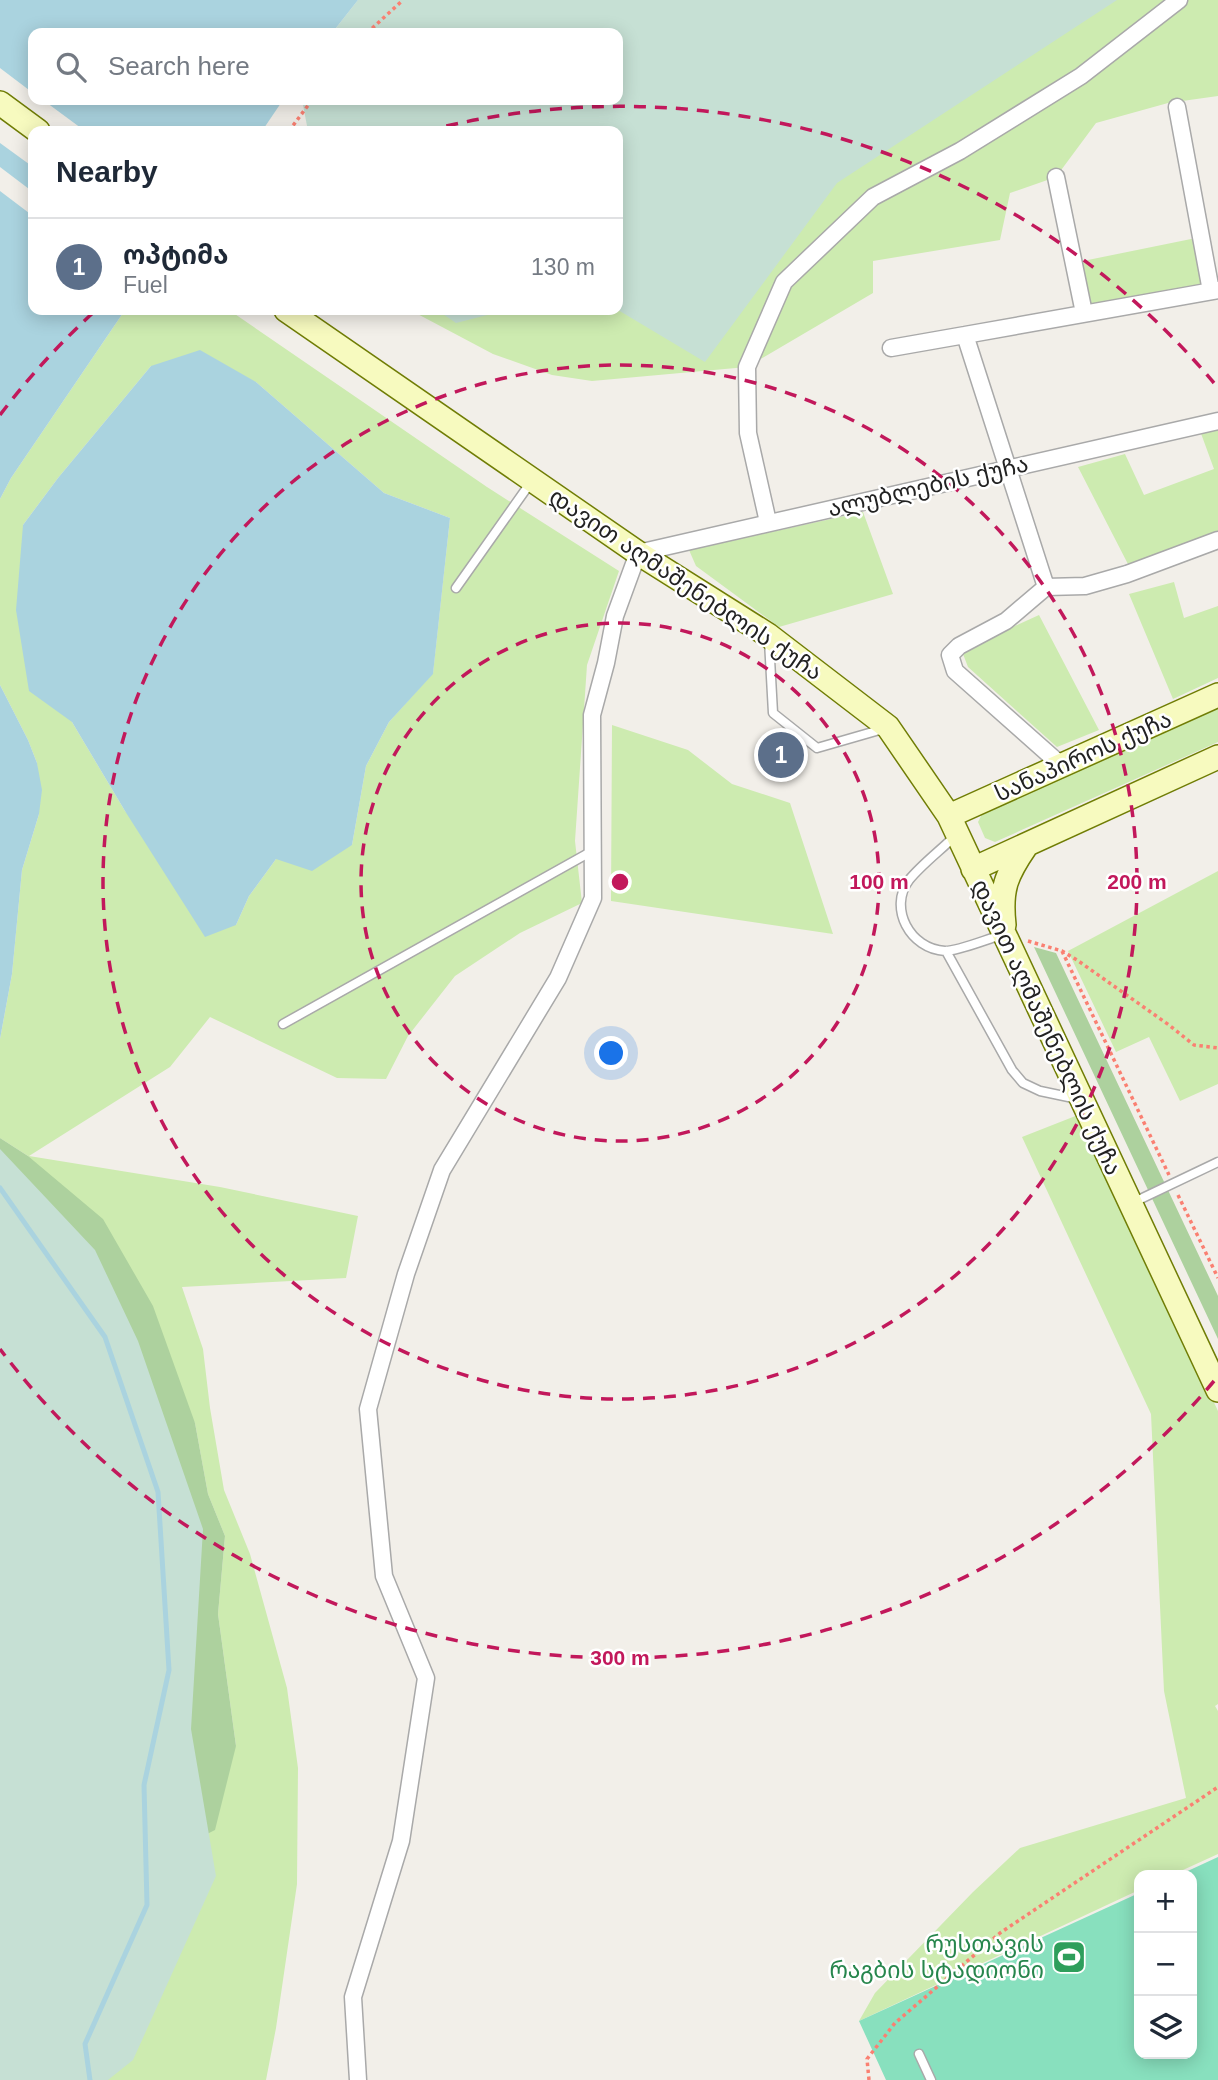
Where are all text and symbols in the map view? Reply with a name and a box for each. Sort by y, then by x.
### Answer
search box [28,28,623,105]
icon: search [52,48,90,86]
text: Search here [108,51,250,81]
text: Nearby [56,155,158,188]
text: ოპტიმა [123,240,228,270]
text: 1 [73,254,85,280]
text: 130 m [531,254,595,280]
text: Fuel [123,272,168,298]
street label: ალუბლების ქუჩა [825,450,1031,523]
street label: დავით აღმაშენებლის ქუჩა [544,483,827,686]
street label: სანაპიროს ქუჩა [991,705,1176,808]
pin: 1 [758,729,804,781]
centre of rings [608,870,632,894]
text: 100 m [849,870,909,893]
text: 200 m [1107,870,1167,893]
street label: დავით აღმაშენებლის ქუჩა [966,875,1127,1179]
your location [594,1036,628,1070]
text: 300 m [590,1646,650,1669]
map controls [1134,1870,1197,2059]
button: + [1134,1870,1197,1933]
place label: რუსთავის რაგბის სტადიონი [829,1931,1044,1984]
button: − [1134,1933,1197,1996]
sports icon: რუსთავის რაგბის სტადიონი [1050,1938,1088,1976]
button: layers [1134,1996,1197,2059]

